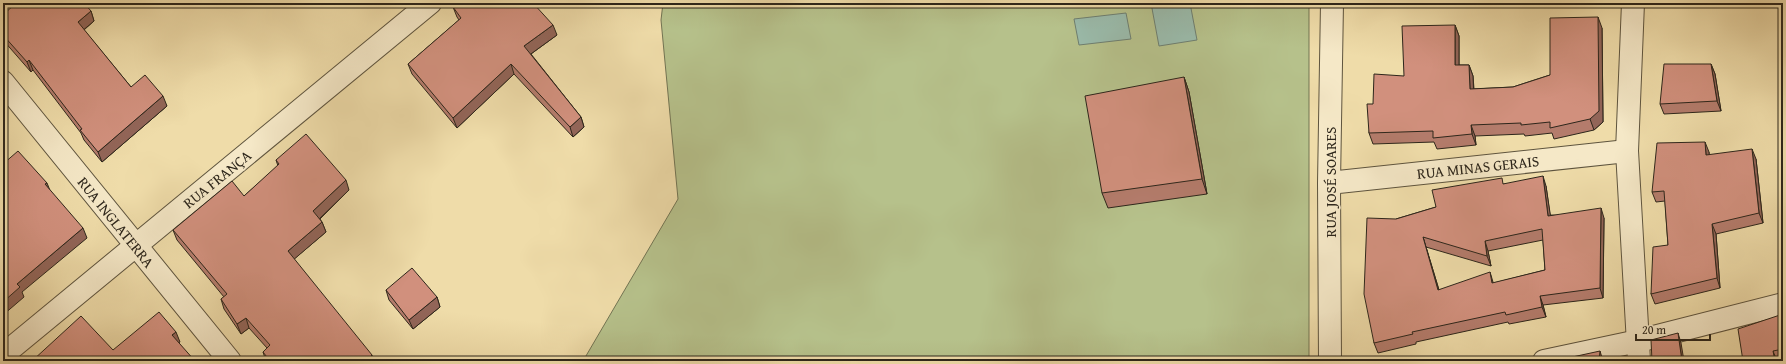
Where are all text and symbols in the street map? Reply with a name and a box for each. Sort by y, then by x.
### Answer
street label: RUA JOSÉ SOARES [1320,127,1341,237]
street label: RUA FRANÇA [178,145,256,213]
street label: RUA MINAS GERAIS [1416,150,1540,184]
street label: RUA INGLATERRA [73,172,159,272]
scale bar [1636,316,1710,342]
text: 20 m [1642,321,1666,338]

